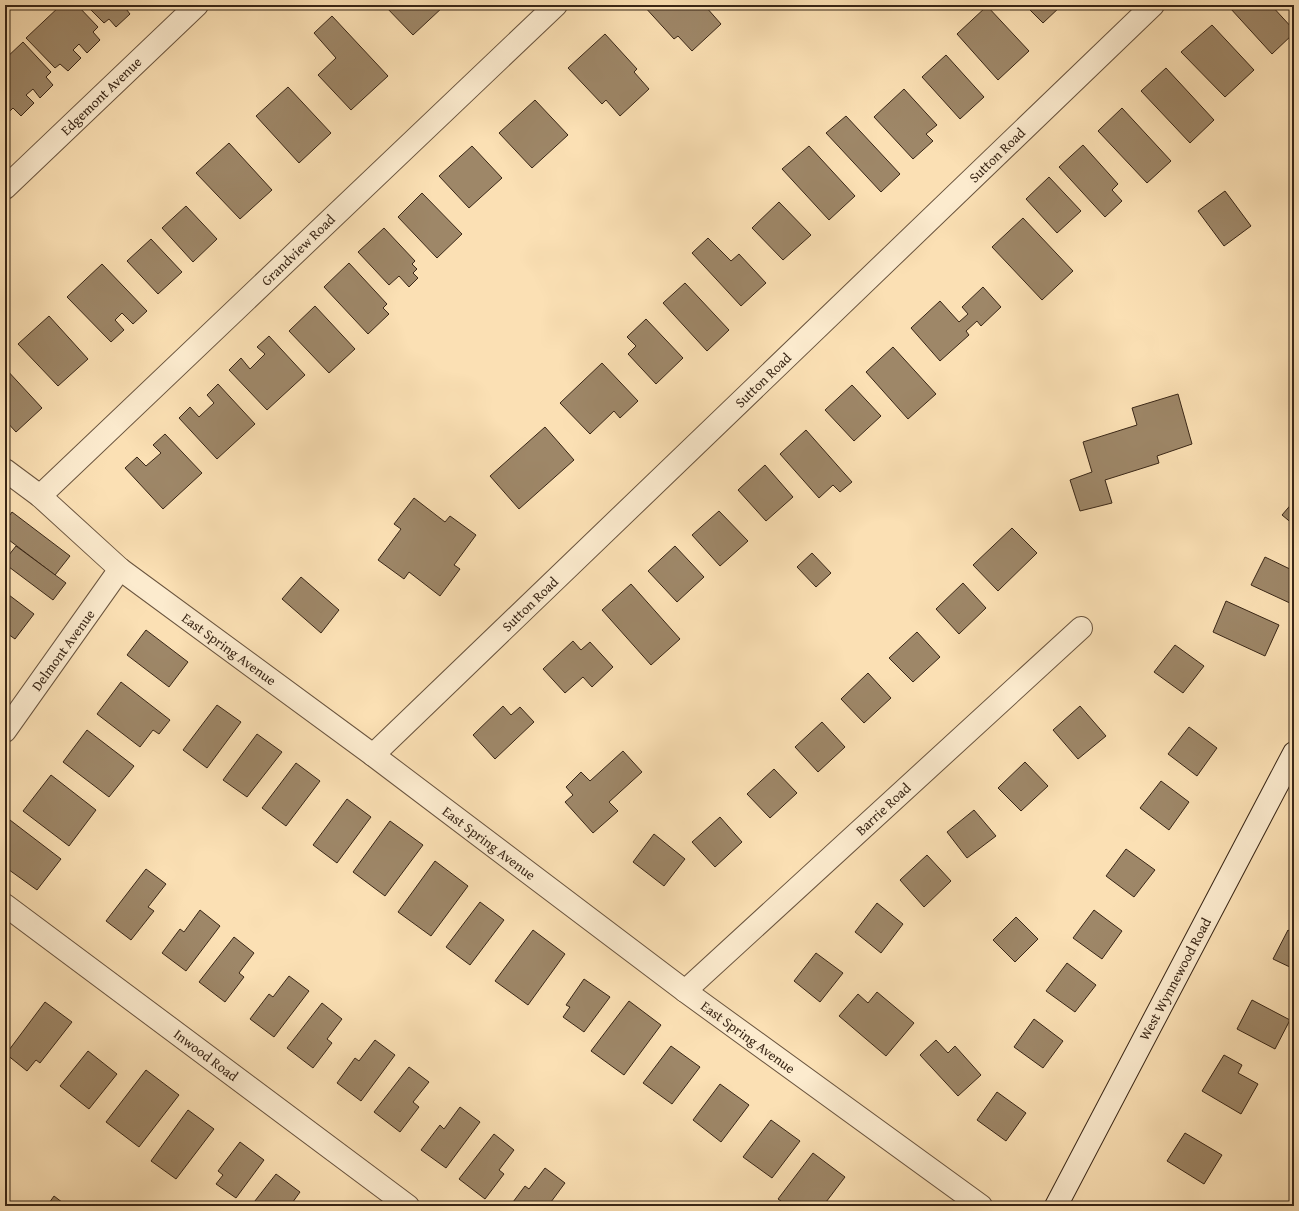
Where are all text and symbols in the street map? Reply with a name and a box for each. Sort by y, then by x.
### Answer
street label: Edgemont Avenue [56,52,146,140]
street label: Sutton Road [964,123,1030,187]
street label: Grandview Road [257,209,340,290]
street label: Sutton Road [730,348,796,412]
street label: Sutton Road [497,572,563,636]
street label: Delmont Avenue [27,605,100,695]
street label: East Spring Avenue [178,608,281,690]
street label: Barrie Road [851,778,915,840]
street label: East Spring Avenue [438,801,540,885]
street label: West Wynnewood Road [1134,914,1216,1044]
street label: East Spring Avenue [697,996,800,1078]
street label: Inwood Road [170,1024,243,1086]

